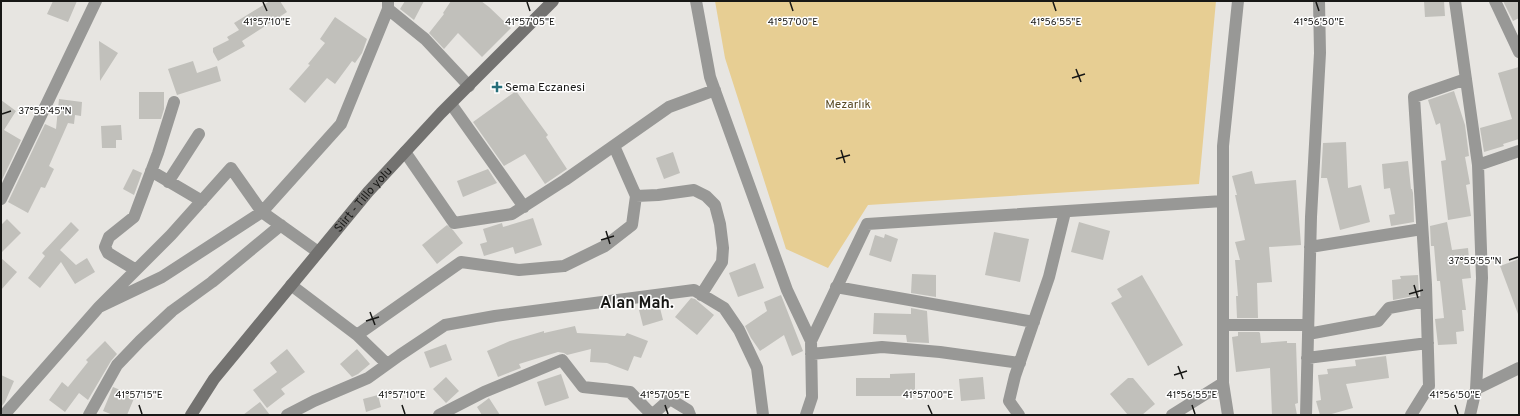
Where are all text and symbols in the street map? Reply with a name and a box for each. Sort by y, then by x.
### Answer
text: 41°57'10"E [243,16,291,29]
text: 41°57'05"E [505,16,555,29]
text: 41°57'00"E [768,16,818,29]
text: 41°56'55"E [1031,16,1081,29]
text: 41°56'50"E [1294,16,1344,29]
place label: Sema Eczanesi [505,80,585,96]
marker: Sema Eczanesi [492,82,502,92]
park label: Mezarlık [825,97,871,113]
text: 37°55'45"N [18,105,72,118]
street label: Siirt - Tillo yolu [331,164,396,236]
text: 37°55'55"N [1448,255,1502,268]
district label: Alan Mah. [600,294,674,314]
text: 41°57'15"E [115,389,163,402]
text: 41°57'10"E [378,389,426,402]
text: 41°57'05"E [640,389,690,402]
text: 41°57'00"E [903,389,953,402]
text: 41°56'55"E [1167,389,1217,402]
text: 41°56'50"E [1430,389,1480,402]

